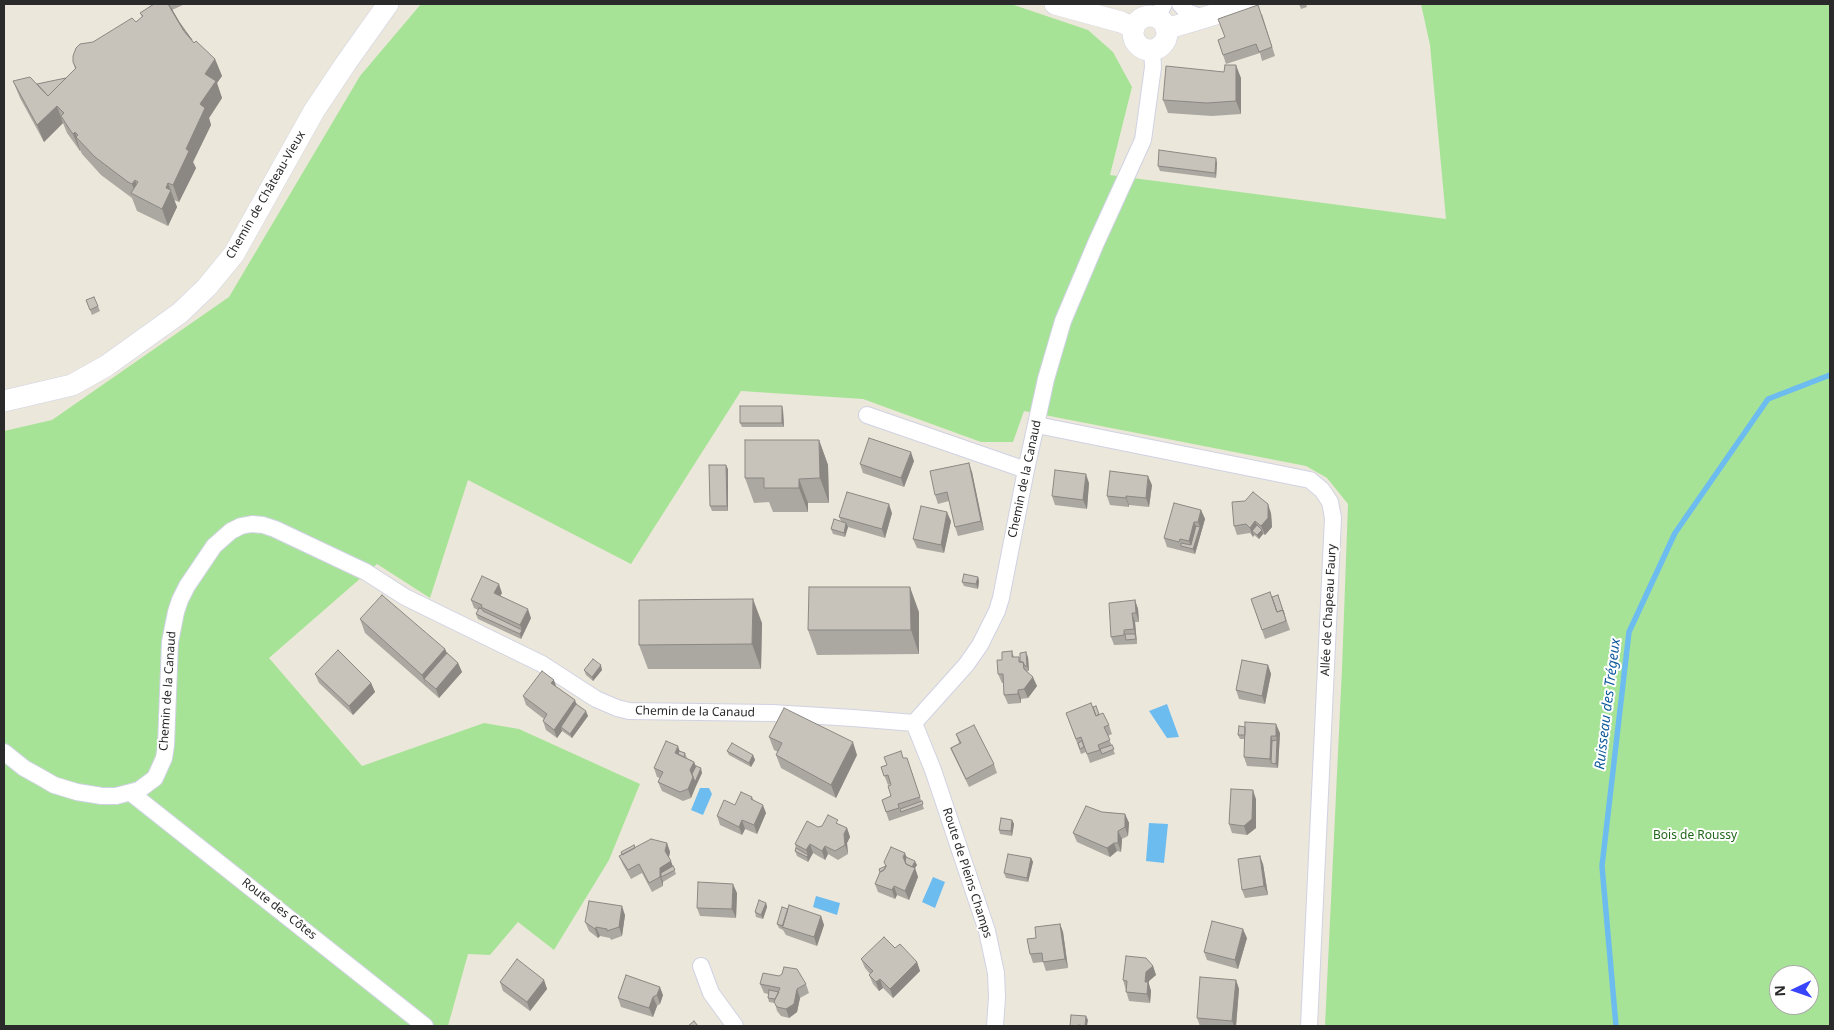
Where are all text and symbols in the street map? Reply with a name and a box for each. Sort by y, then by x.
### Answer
street label: Chemin de Château-Vieux [223,128,309,262]
street label: Chemin de la Canaud [1005,419,1045,539]
street label: Allée de Chapeau Faury [1318,544,1340,676]
street label: Chemin de la Canaud [157,631,179,751]
water label: Ruisseau des Trégeux [1592,638,1624,770]
street label: Chemin de la Canaud [635,704,755,720]
street label: Route de Pleins Champs [939,806,995,940]
park label: Bois de Roussy [1653,829,1737,843]
street label: Route des Côtes [239,875,319,943]
north arrow [1769,965,1819,1015]
text: N [1770,985,1789,997]

